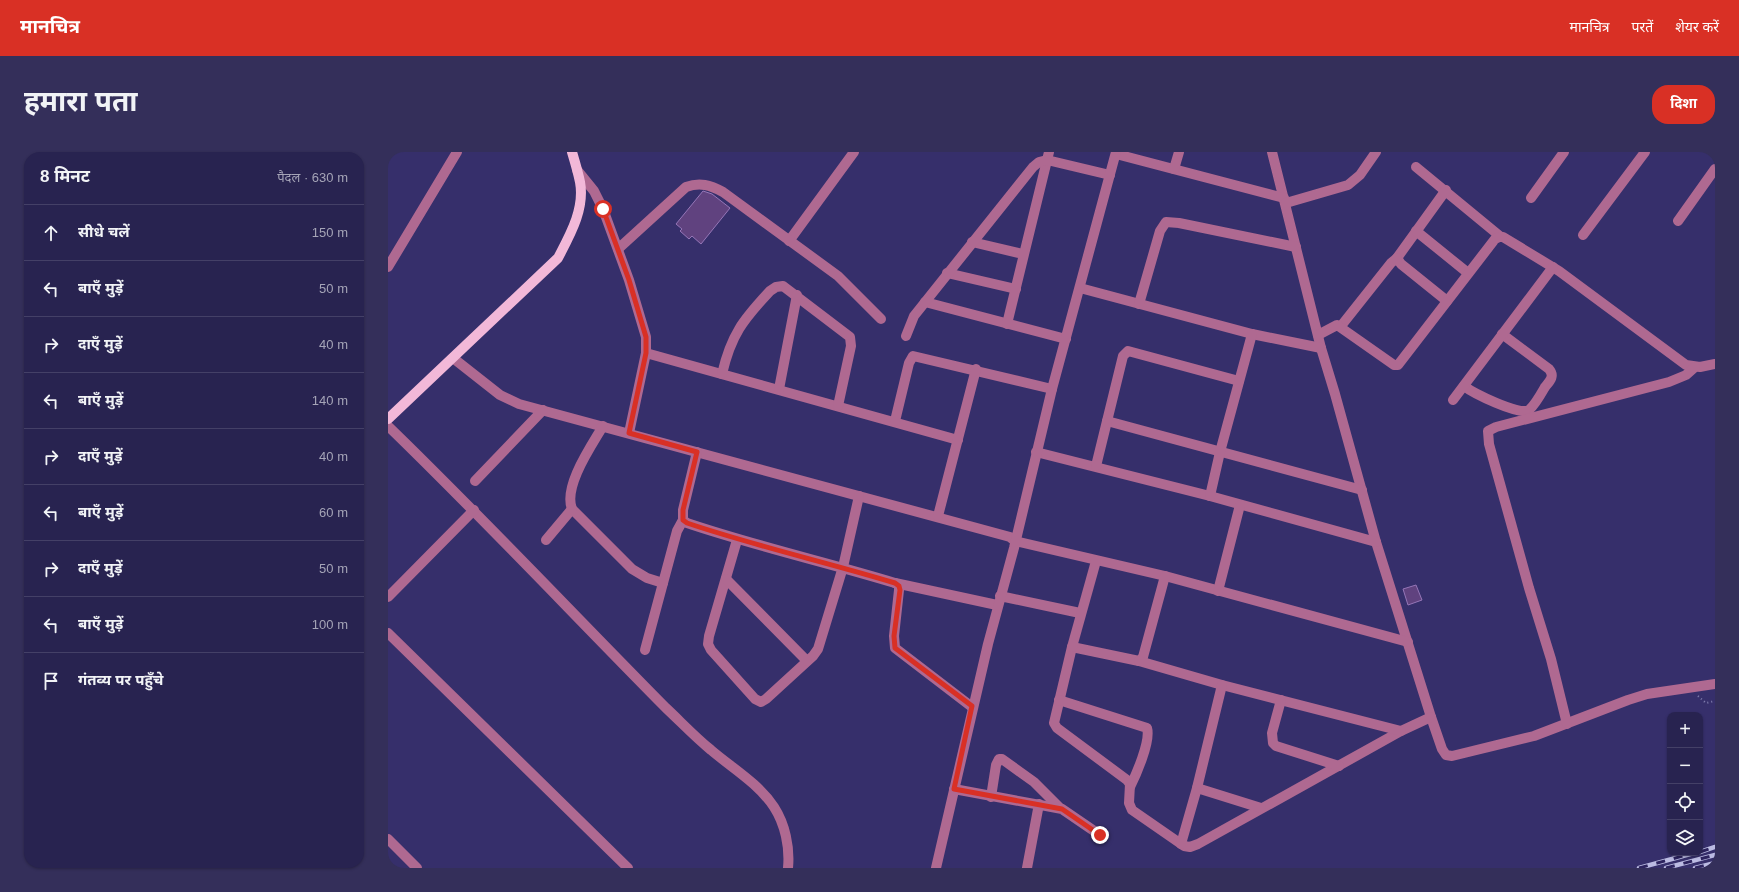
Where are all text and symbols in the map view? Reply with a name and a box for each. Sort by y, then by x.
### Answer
text: मानचित्र [20,16,80,37]
text: मानचित्र [1570,19,1610,35]
text: परतें [1632,19,1653,35]
text: शेयर करें [1675,19,1719,35]
button: दिशा [1652,85,1715,124]
text: हमारा पता [24,86,138,117]
text: 8 मिनट [40,167,90,186]
text: पैदल · 630 m [277,170,348,185]
route start [594,200,612,218]
icon: ahead [40,222,62,244]
text: सीधे चलें [78,223,129,240]
text: 150 m [312,225,348,240]
icon: left [40,278,62,300]
text: बाएँ मुड़ें [78,279,123,296]
text: 50 m [319,281,348,296]
icon: right [40,334,62,356]
text: दाएँ मुड़ें [78,335,122,352]
text: 40 m [319,337,348,352]
icon: left [40,390,62,412]
text: बाएँ मुड़ें [78,391,123,408]
text: 140 m [312,393,348,408]
icon: right [40,446,62,468]
text: दाएँ मुड़ें [78,447,122,464]
text: 40 m [319,449,348,464]
icon: left [40,502,62,524]
text: बाएँ मुड़ें [78,503,123,520]
text: 60 m [319,505,348,520]
icon: right [40,558,62,580]
text: दाएँ मुड़ें [78,559,122,576]
text: 50 m [319,561,348,576]
icon: left [40,614,62,636]
text: बाएँ मुड़ें [78,615,123,632]
text: 100 m [312,617,348,632]
icon: arrive [40,670,62,692]
text: गंतव्य पर पहुँचे [78,671,163,688]
map controls [1667,712,1703,856]
button: + [1667,712,1703,748]
button: − [1667,748,1703,784]
button: locate [1667,784,1703,820]
button: layers [1667,820,1703,856]
route end [1091,826,1109,844]

